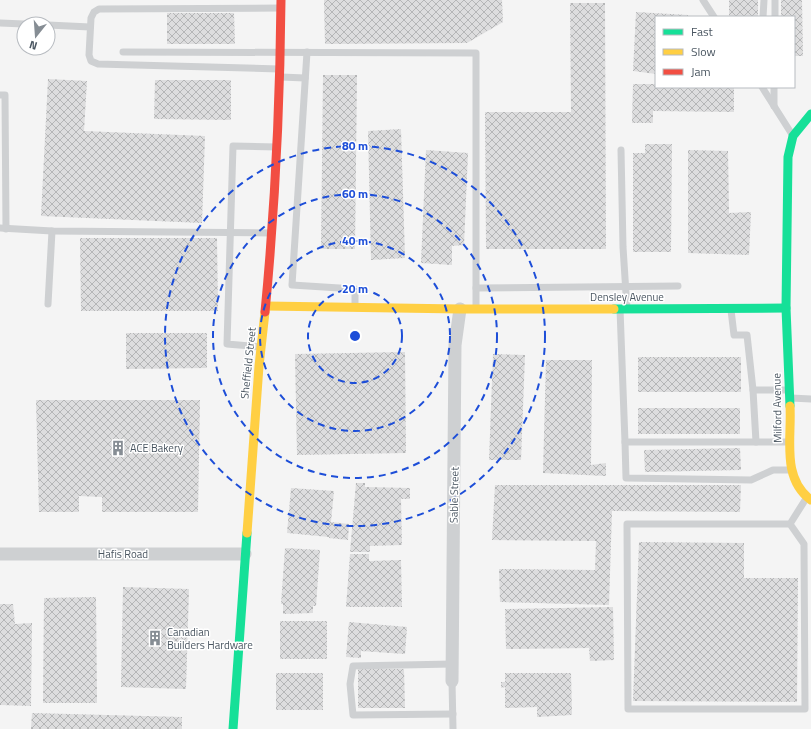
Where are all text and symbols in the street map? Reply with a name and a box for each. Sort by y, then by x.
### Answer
north arrow [16,16,56,56]
legend [655,16,795,88]
text: Fast [691,22,714,41]
text: N [27,37,39,54]
text: Slow [691,42,716,61]
text: Jam [691,62,711,81]
text: 80 m [342,136,368,155]
text: 60 m [342,184,368,203]
text: 40 m [342,231,368,250]
text: 20 m [342,279,368,298]
street label: Densley Avenue [590,289,664,305]
street label: Sheffield Street [236,326,260,400]
centre of rings [348,329,362,343]
street label: Milford Avenue [768,373,786,443]
building icon: ACE Bakery [109,439,127,457]
place label: ACE Bakery [130,440,184,456]
street label: Sable Street [446,467,462,523]
street label: Hafis Road [98,546,148,562]
place label: Canadian Builders Hardware [167,624,253,653]
building icon: Canadian Builders Hardware [146,629,164,647]

